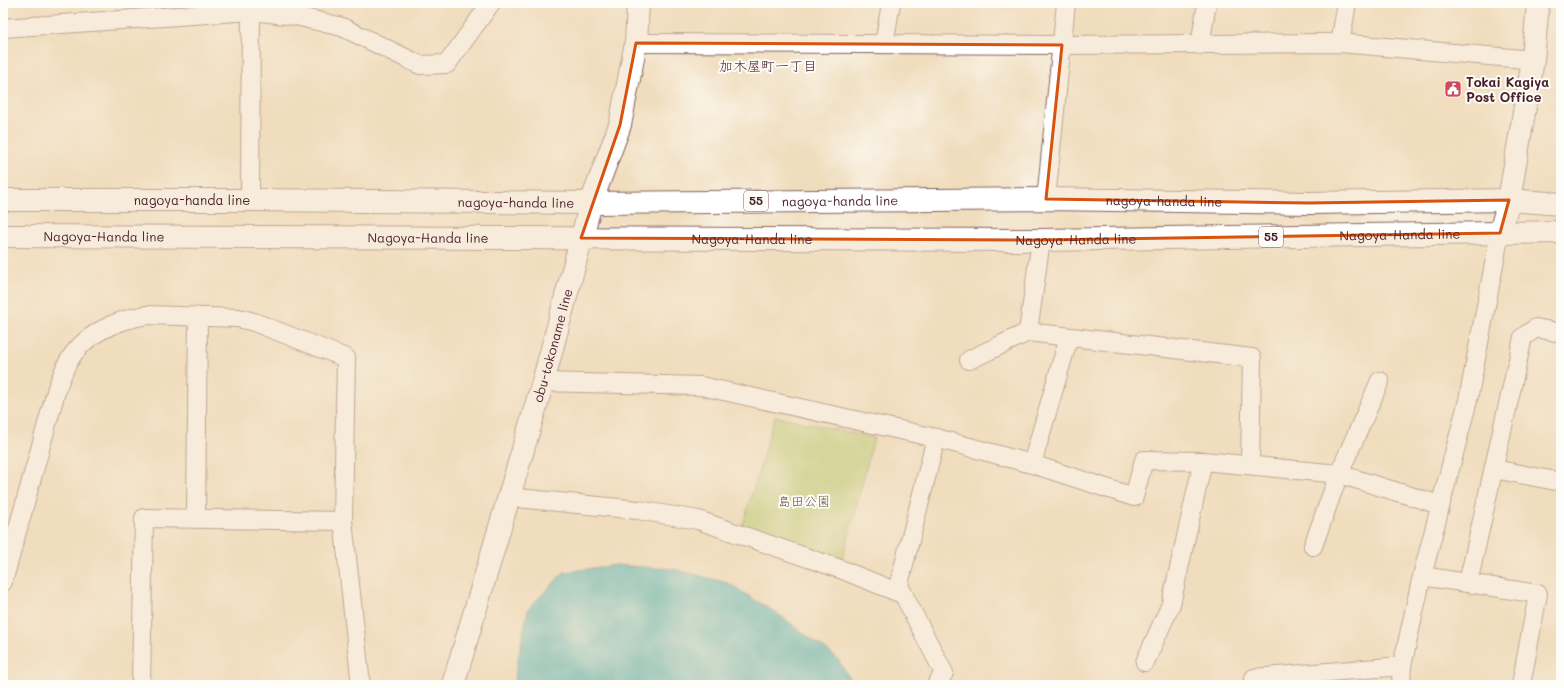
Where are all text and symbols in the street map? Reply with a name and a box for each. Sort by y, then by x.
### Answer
district label: 加木屋町一丁目 [719,56,817,75]
place label: Tokai Kagiya Post Office [1466,73,1549,105]
public building icon: Tokai Kagiya Post Office [1443,79,1463,99]
street label: nagoya-handa line [134,191,250,208]
road number: 55 [744,191,768,211]
street label: nagoya-handa line [782,191,898,209]
street label: nagoya-handa line [1105,191,1222,210]
street label: nagoya-handa line [458,193,574,211]
street label: Nagoya-Handa line [1339,225,1461,243]
street label: Nagoya-Handa line [43,227,165,245]
road number: 55 [1259,227,1283,247]
street label: Nagoya-Handa line [367,228,489,246]
street label: Nagoya-Handa line [691,230,813,247]
street label: Nagoya-Handa line [1015,230,1137,248]
street label: obu-tokoname line [528,286,576,404]
park label: 島田公園 [778,492,830,509]

